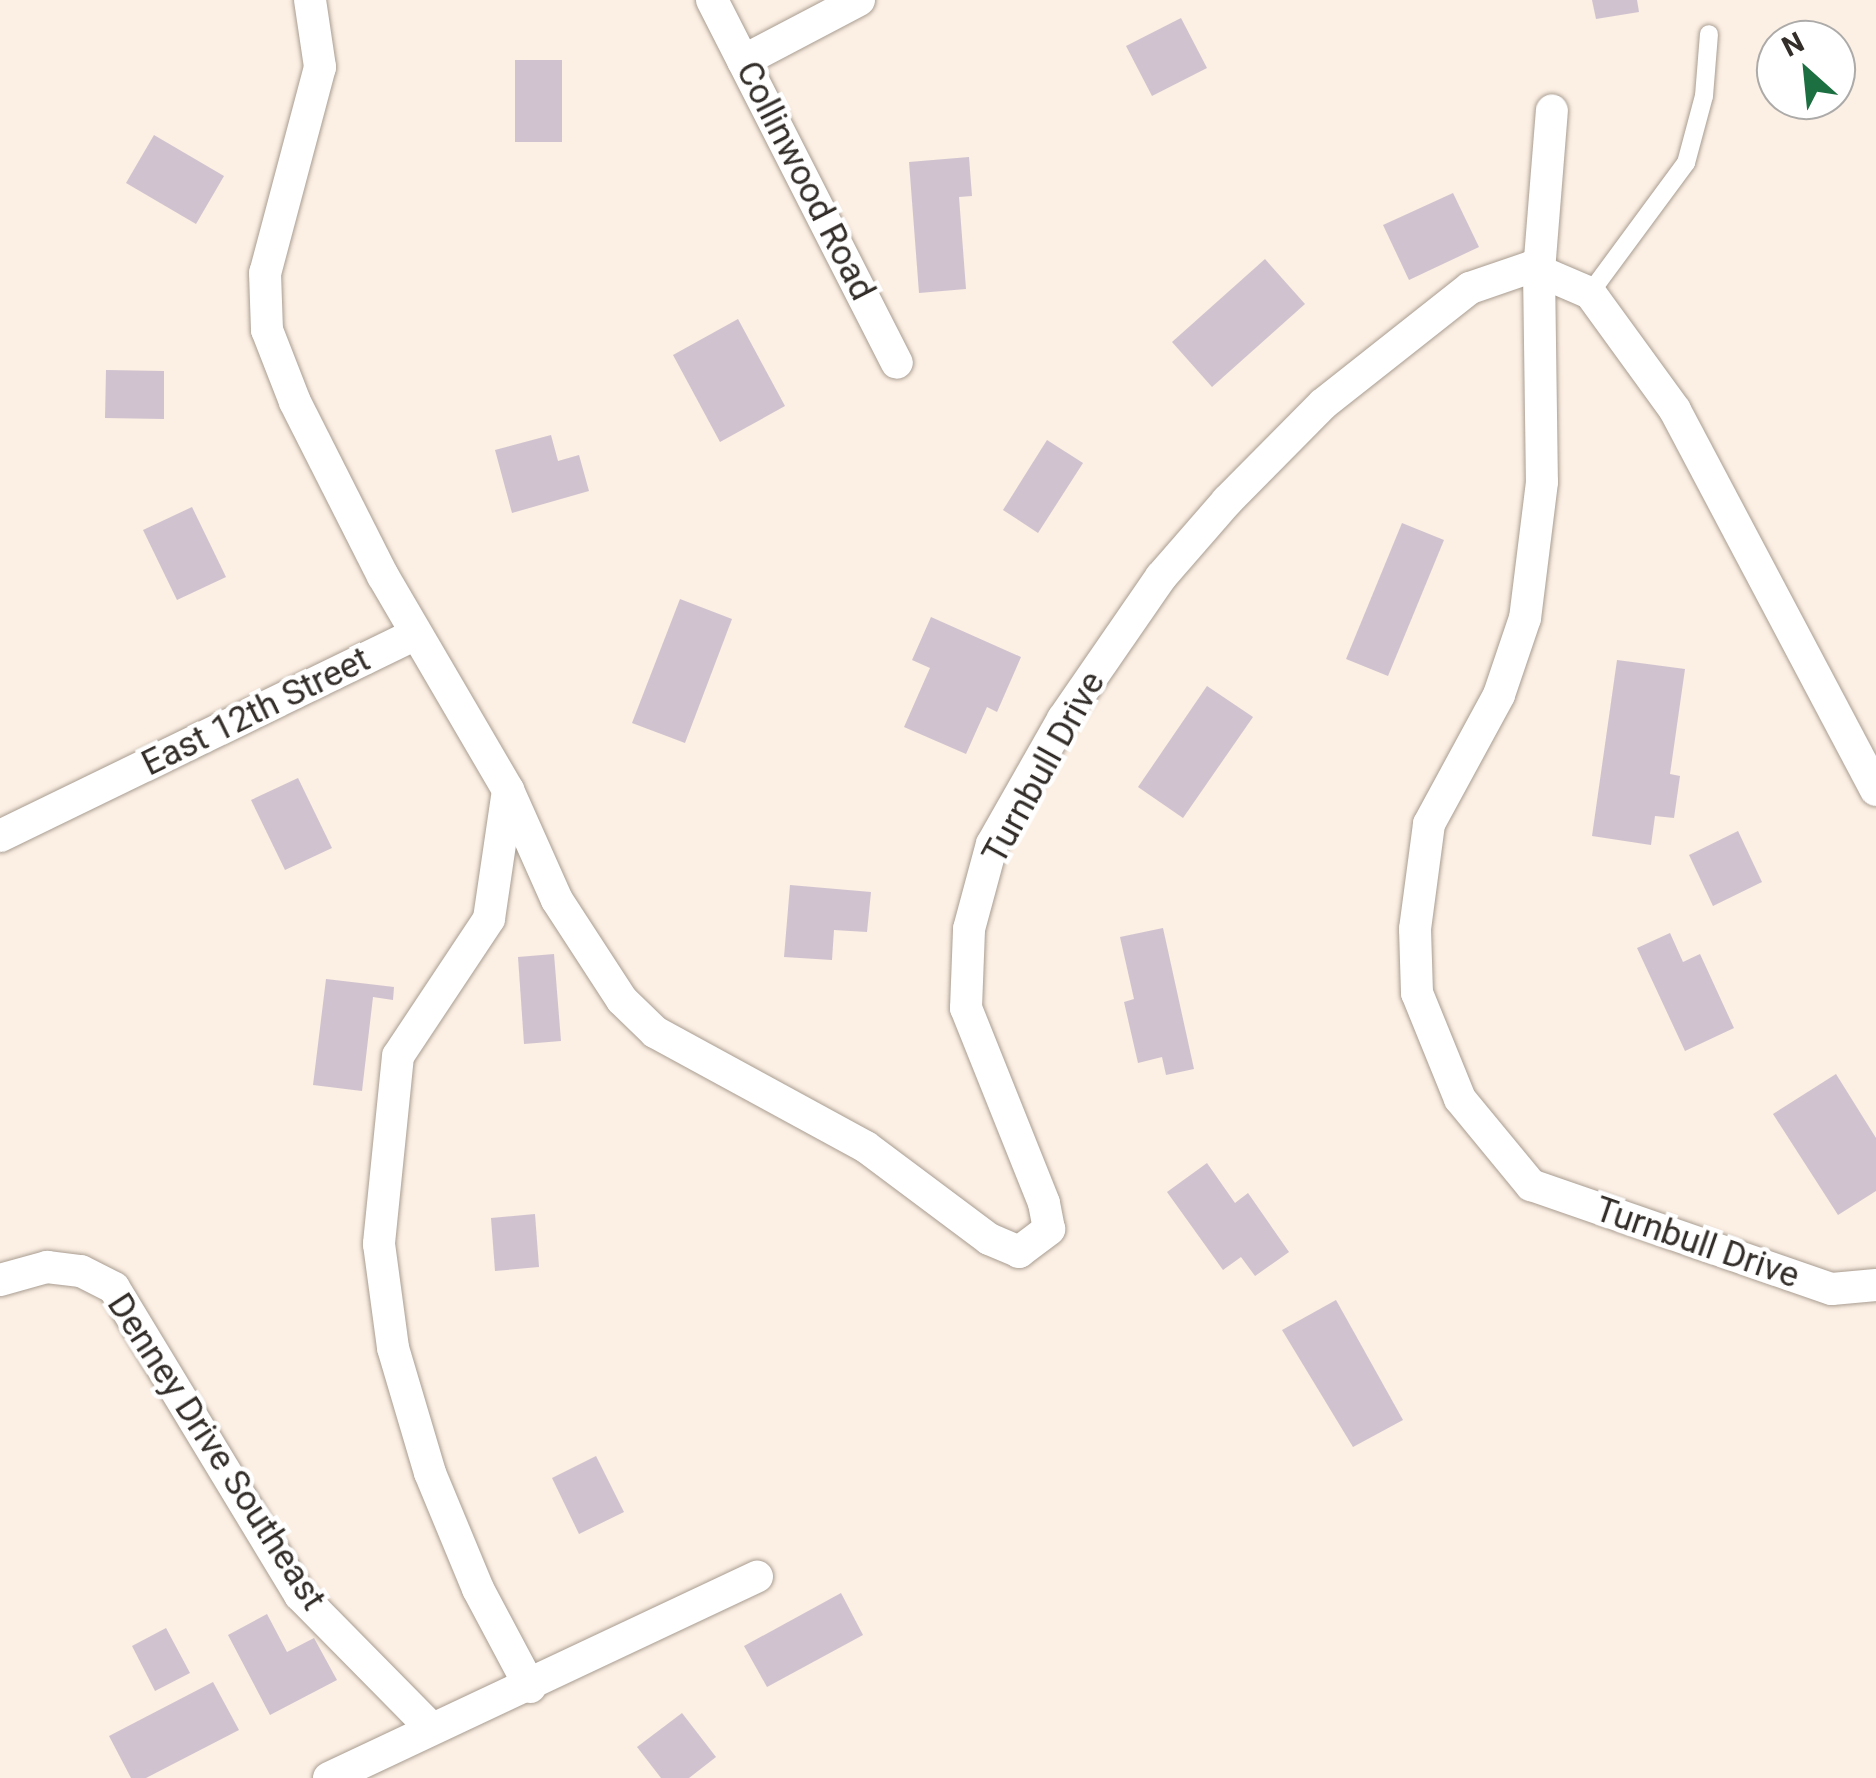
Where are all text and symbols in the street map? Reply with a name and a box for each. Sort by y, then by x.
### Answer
north arrow [1756,20,1856,120]
text: N [1777,25,1809,64]
street label: Collinwood Road [727,54,883,308]
street label: East 12th Street [135,639,377,785]
street label: Turnbull Drive [974,665,1114,871]
street label: Turnbull Drive [1589,1188,1805,1298]
street label: Denney Drive Southeast [98,1286,334,1618]

